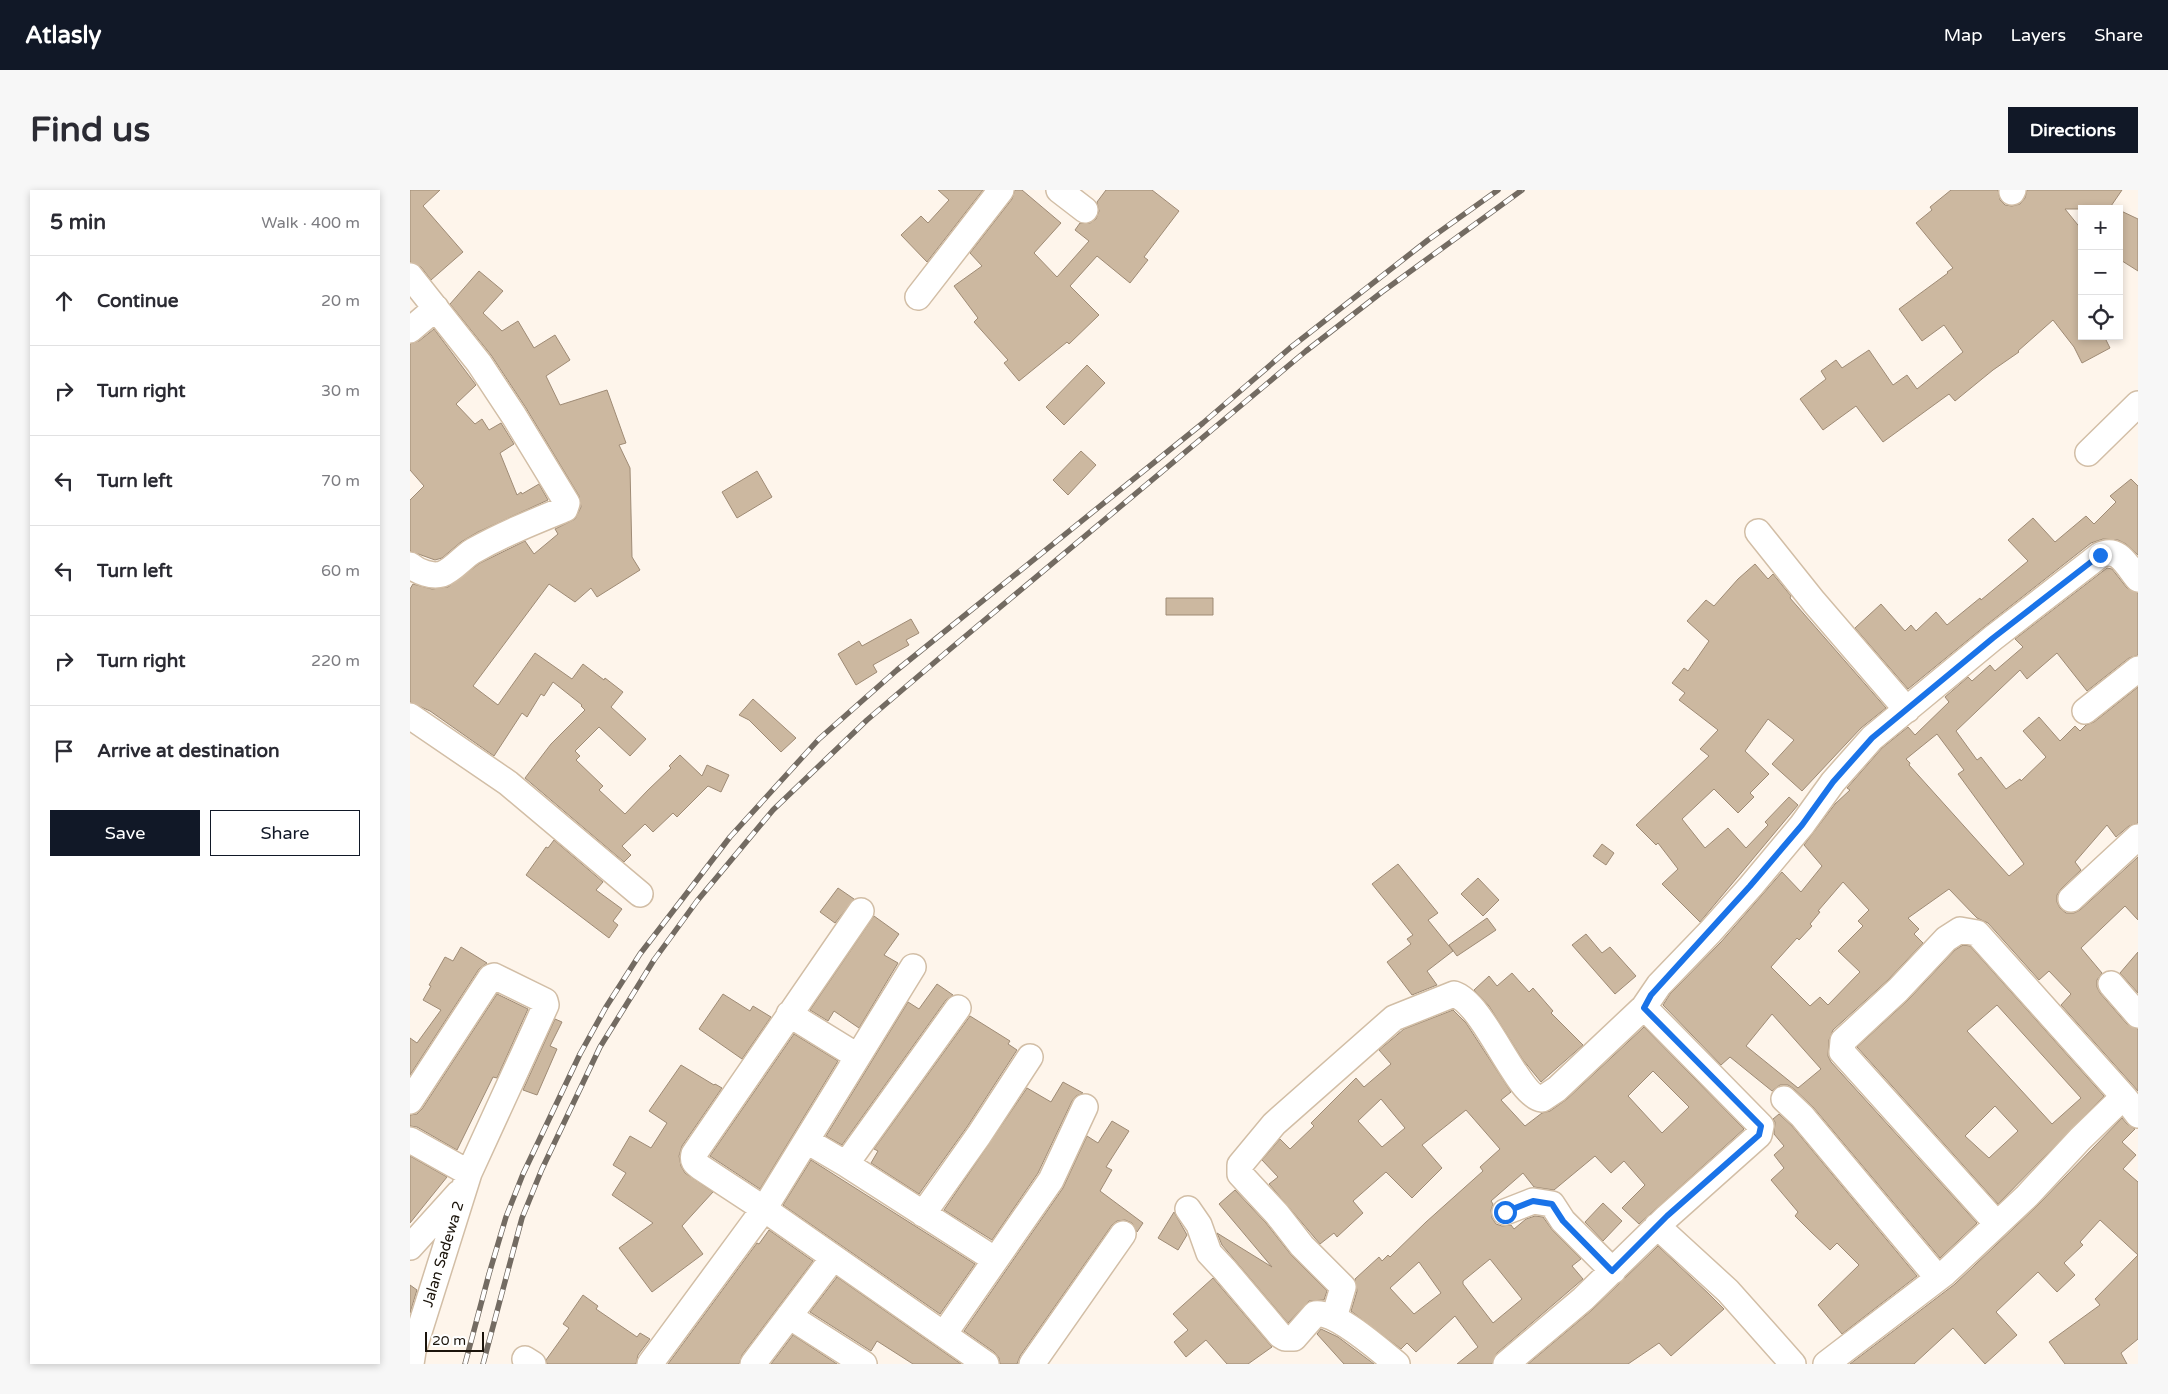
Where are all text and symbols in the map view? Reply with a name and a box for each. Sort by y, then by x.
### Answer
text: Atlasly [25,21,101,50]
text: Map [1944,24,1983,46]
text: Layers [2011,24,2066,46]
text: Share [2094,24,2143,46]
button: Directions [2008,107,2138,153]
text: Find us [30,109,150,151]
map controls [2078,205,2123,340]
button: + [2078,205,2123,250]
text: 5 min [50,210,106,235]
text: Walk · 400 m [261,213,360,233]
button: − [2078,250,2123,295]
icon: ahead [50,287,78,315]
text: Continue [97,290,179,312]
text: 20 m [321,291,360,311]
button: locate [2078,295,2123,340]
icon: right [50,377,78,405]
text: Turn right [97,380,185,402]
text: 30 m [321,381,360,401]
icon: left [50,467,78,495]
text: Turn left [97,470,173,492]
text: 70 m [321,471,360,491]
route end [2089,544,2112,567]
icon: left [50,557,78,585]
text: Turn left [97,560,173,582]
text: 60 m [321,561,360,581]
icon: right [50,647,78,675]
text: Turn right [97,650,185,672]
text: 220 m [311,651,360,671]
icon: arrive [50,737,78,765]
text: Arrive at destination [97,740,280,762]
button: Save [50,810,200,856]
button: Share [210,810,360,856]
street label: Jalan Sadewa 2 [418,1199,468,1309]
route start [1494,1201,1517,1224]
scale bar [425,1329,484,1352]
text: 20 m [432,1332,466,1349]

